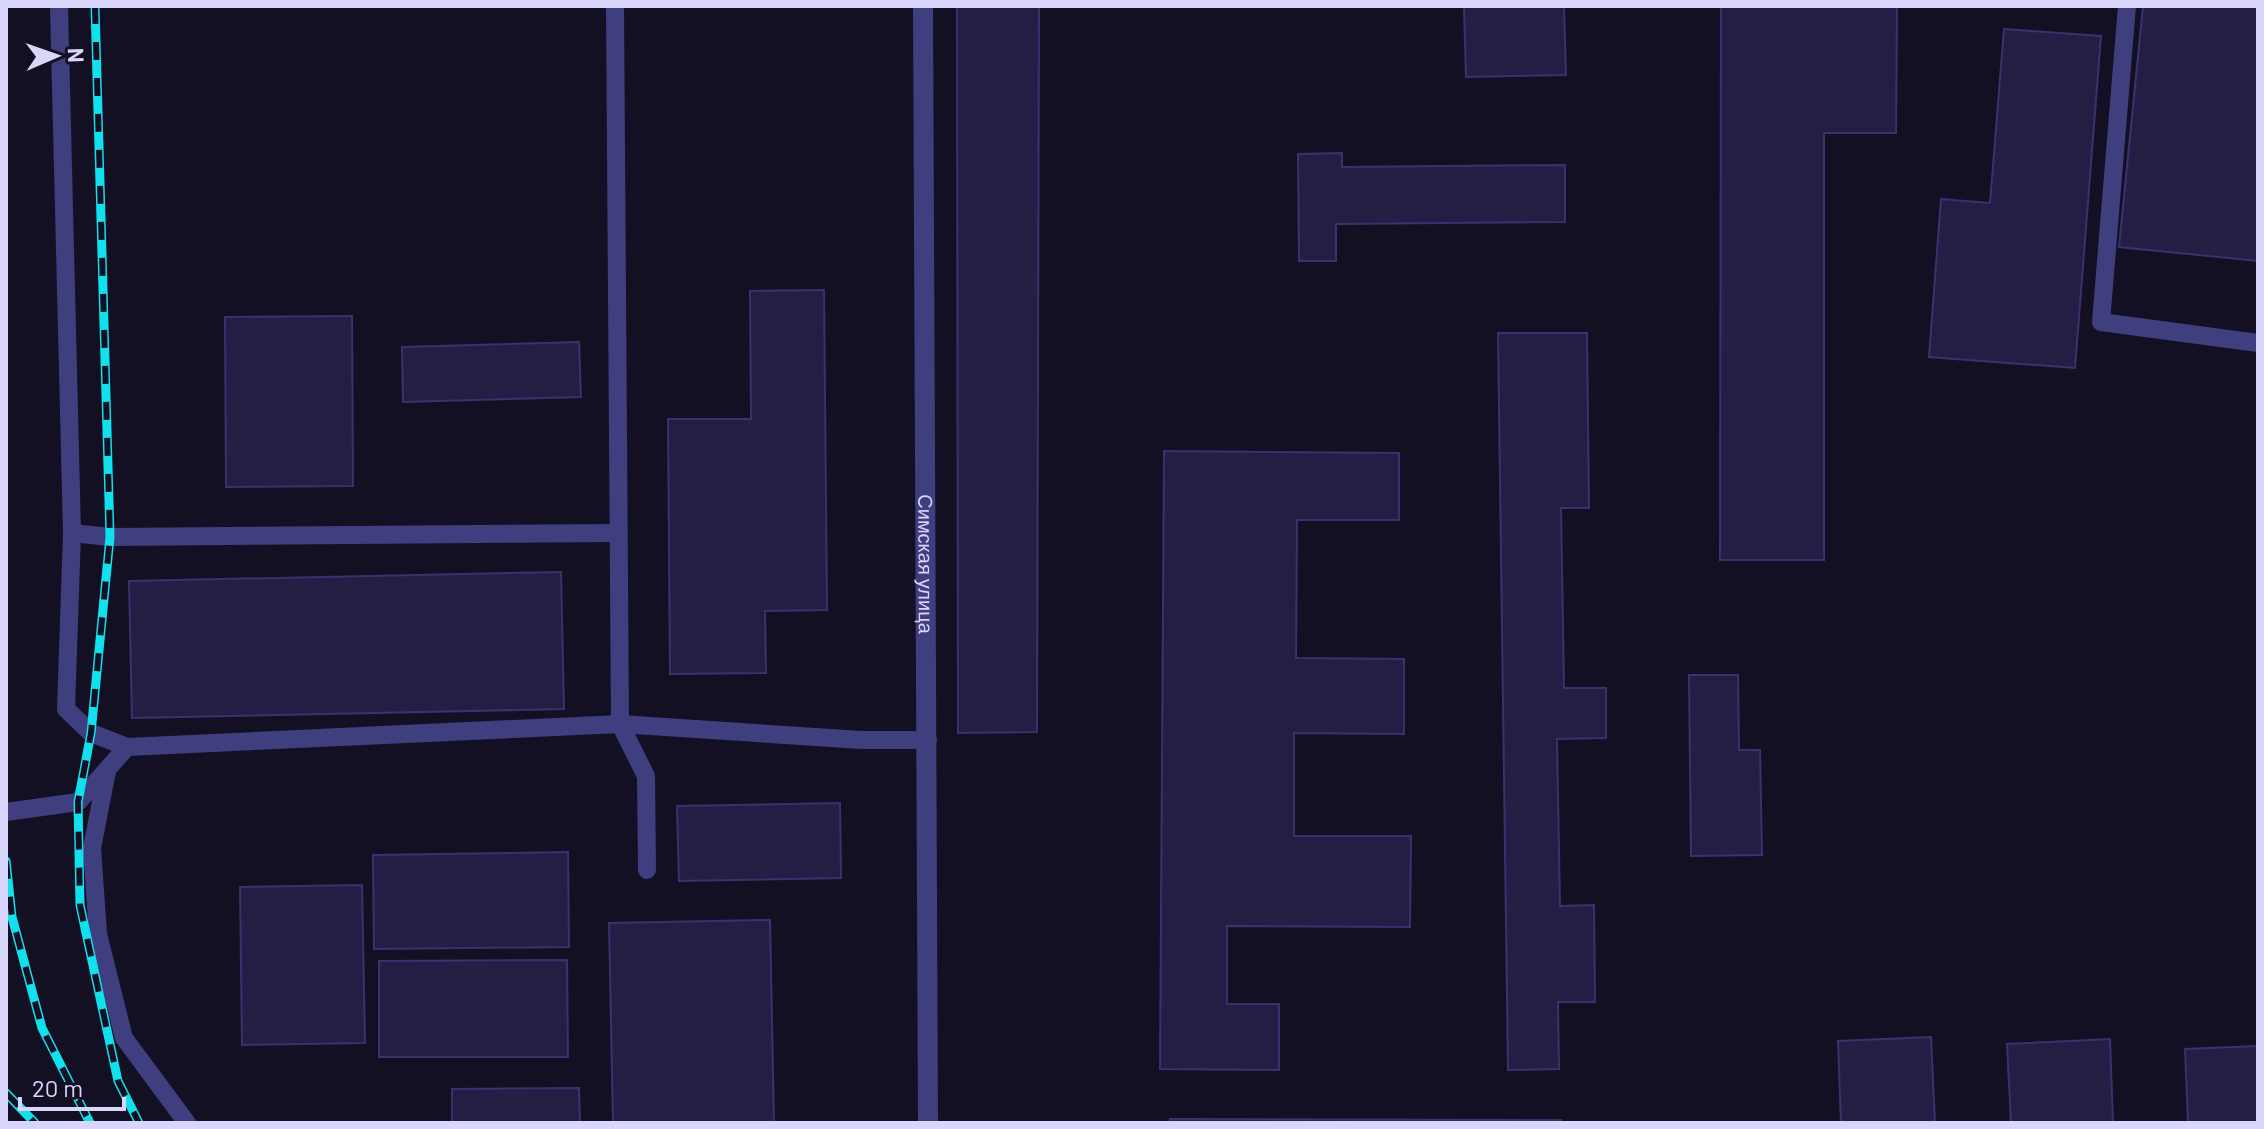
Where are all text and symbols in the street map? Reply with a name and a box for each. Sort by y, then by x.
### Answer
north arrow [16,16,96,96]
text: N [64,47,90,63]
street label: Симская улица [914,494,939,635]
scale bar [20,1061,124,1111]
text: 20 m [32,1073,83,1102]

